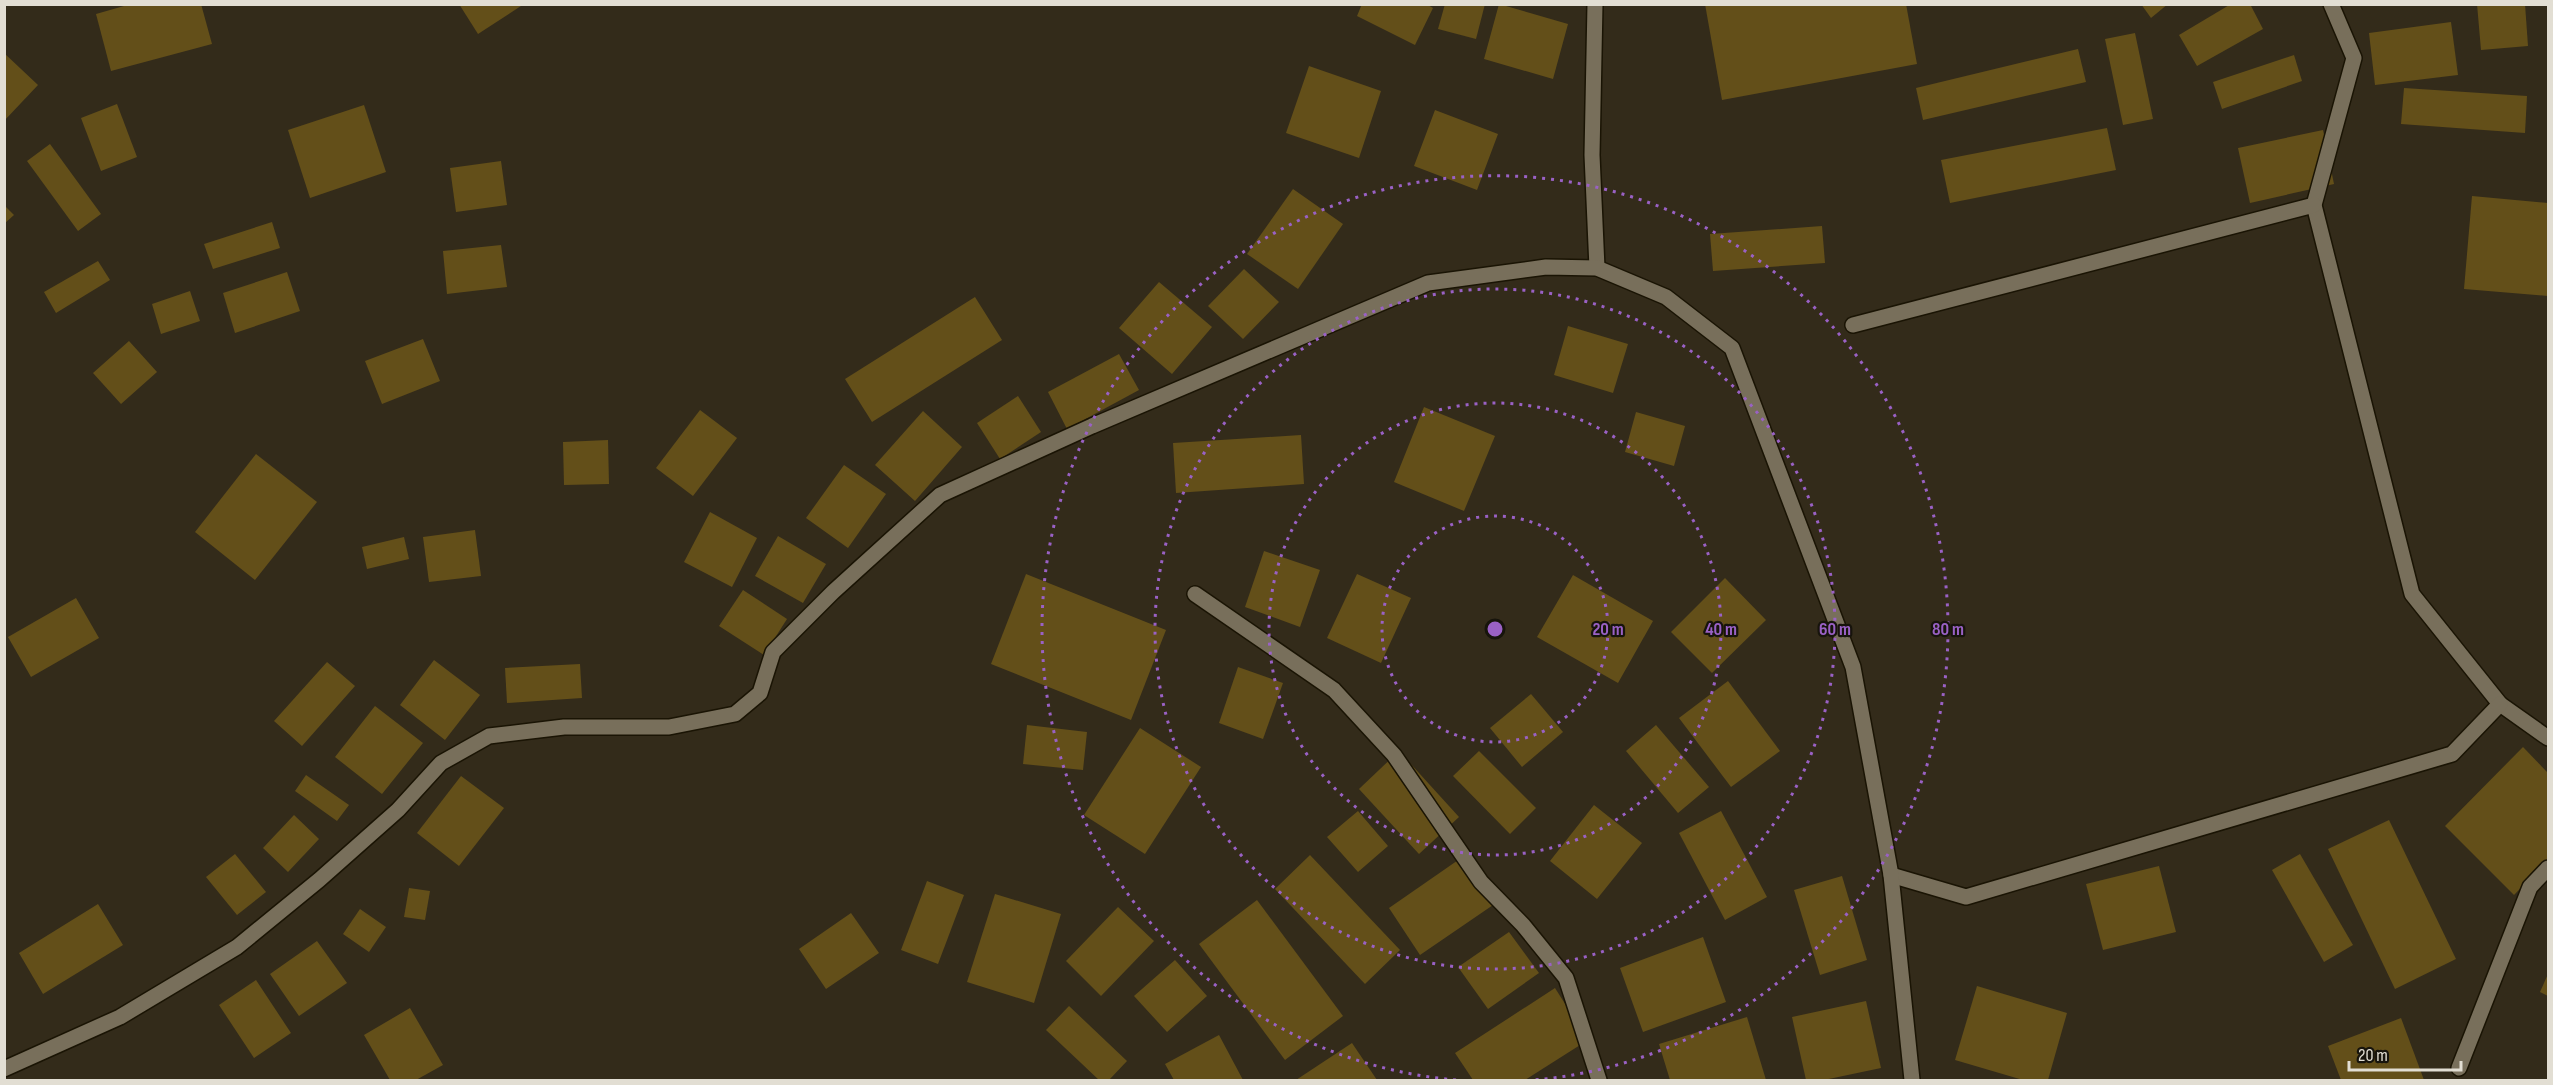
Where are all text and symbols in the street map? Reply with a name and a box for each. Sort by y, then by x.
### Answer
centre of rings [1485,619,1505,639]
text: 20 m [1592,619,1624,640]
text: 40 m [1705,619,1737,640]
text: 60 m [1819,619,1851,640]
text: 80 m [1932,619,1964,640]
scale bar [2349,1034,2462,1072]
text: 20 m [2358,1045,2388,1066]

